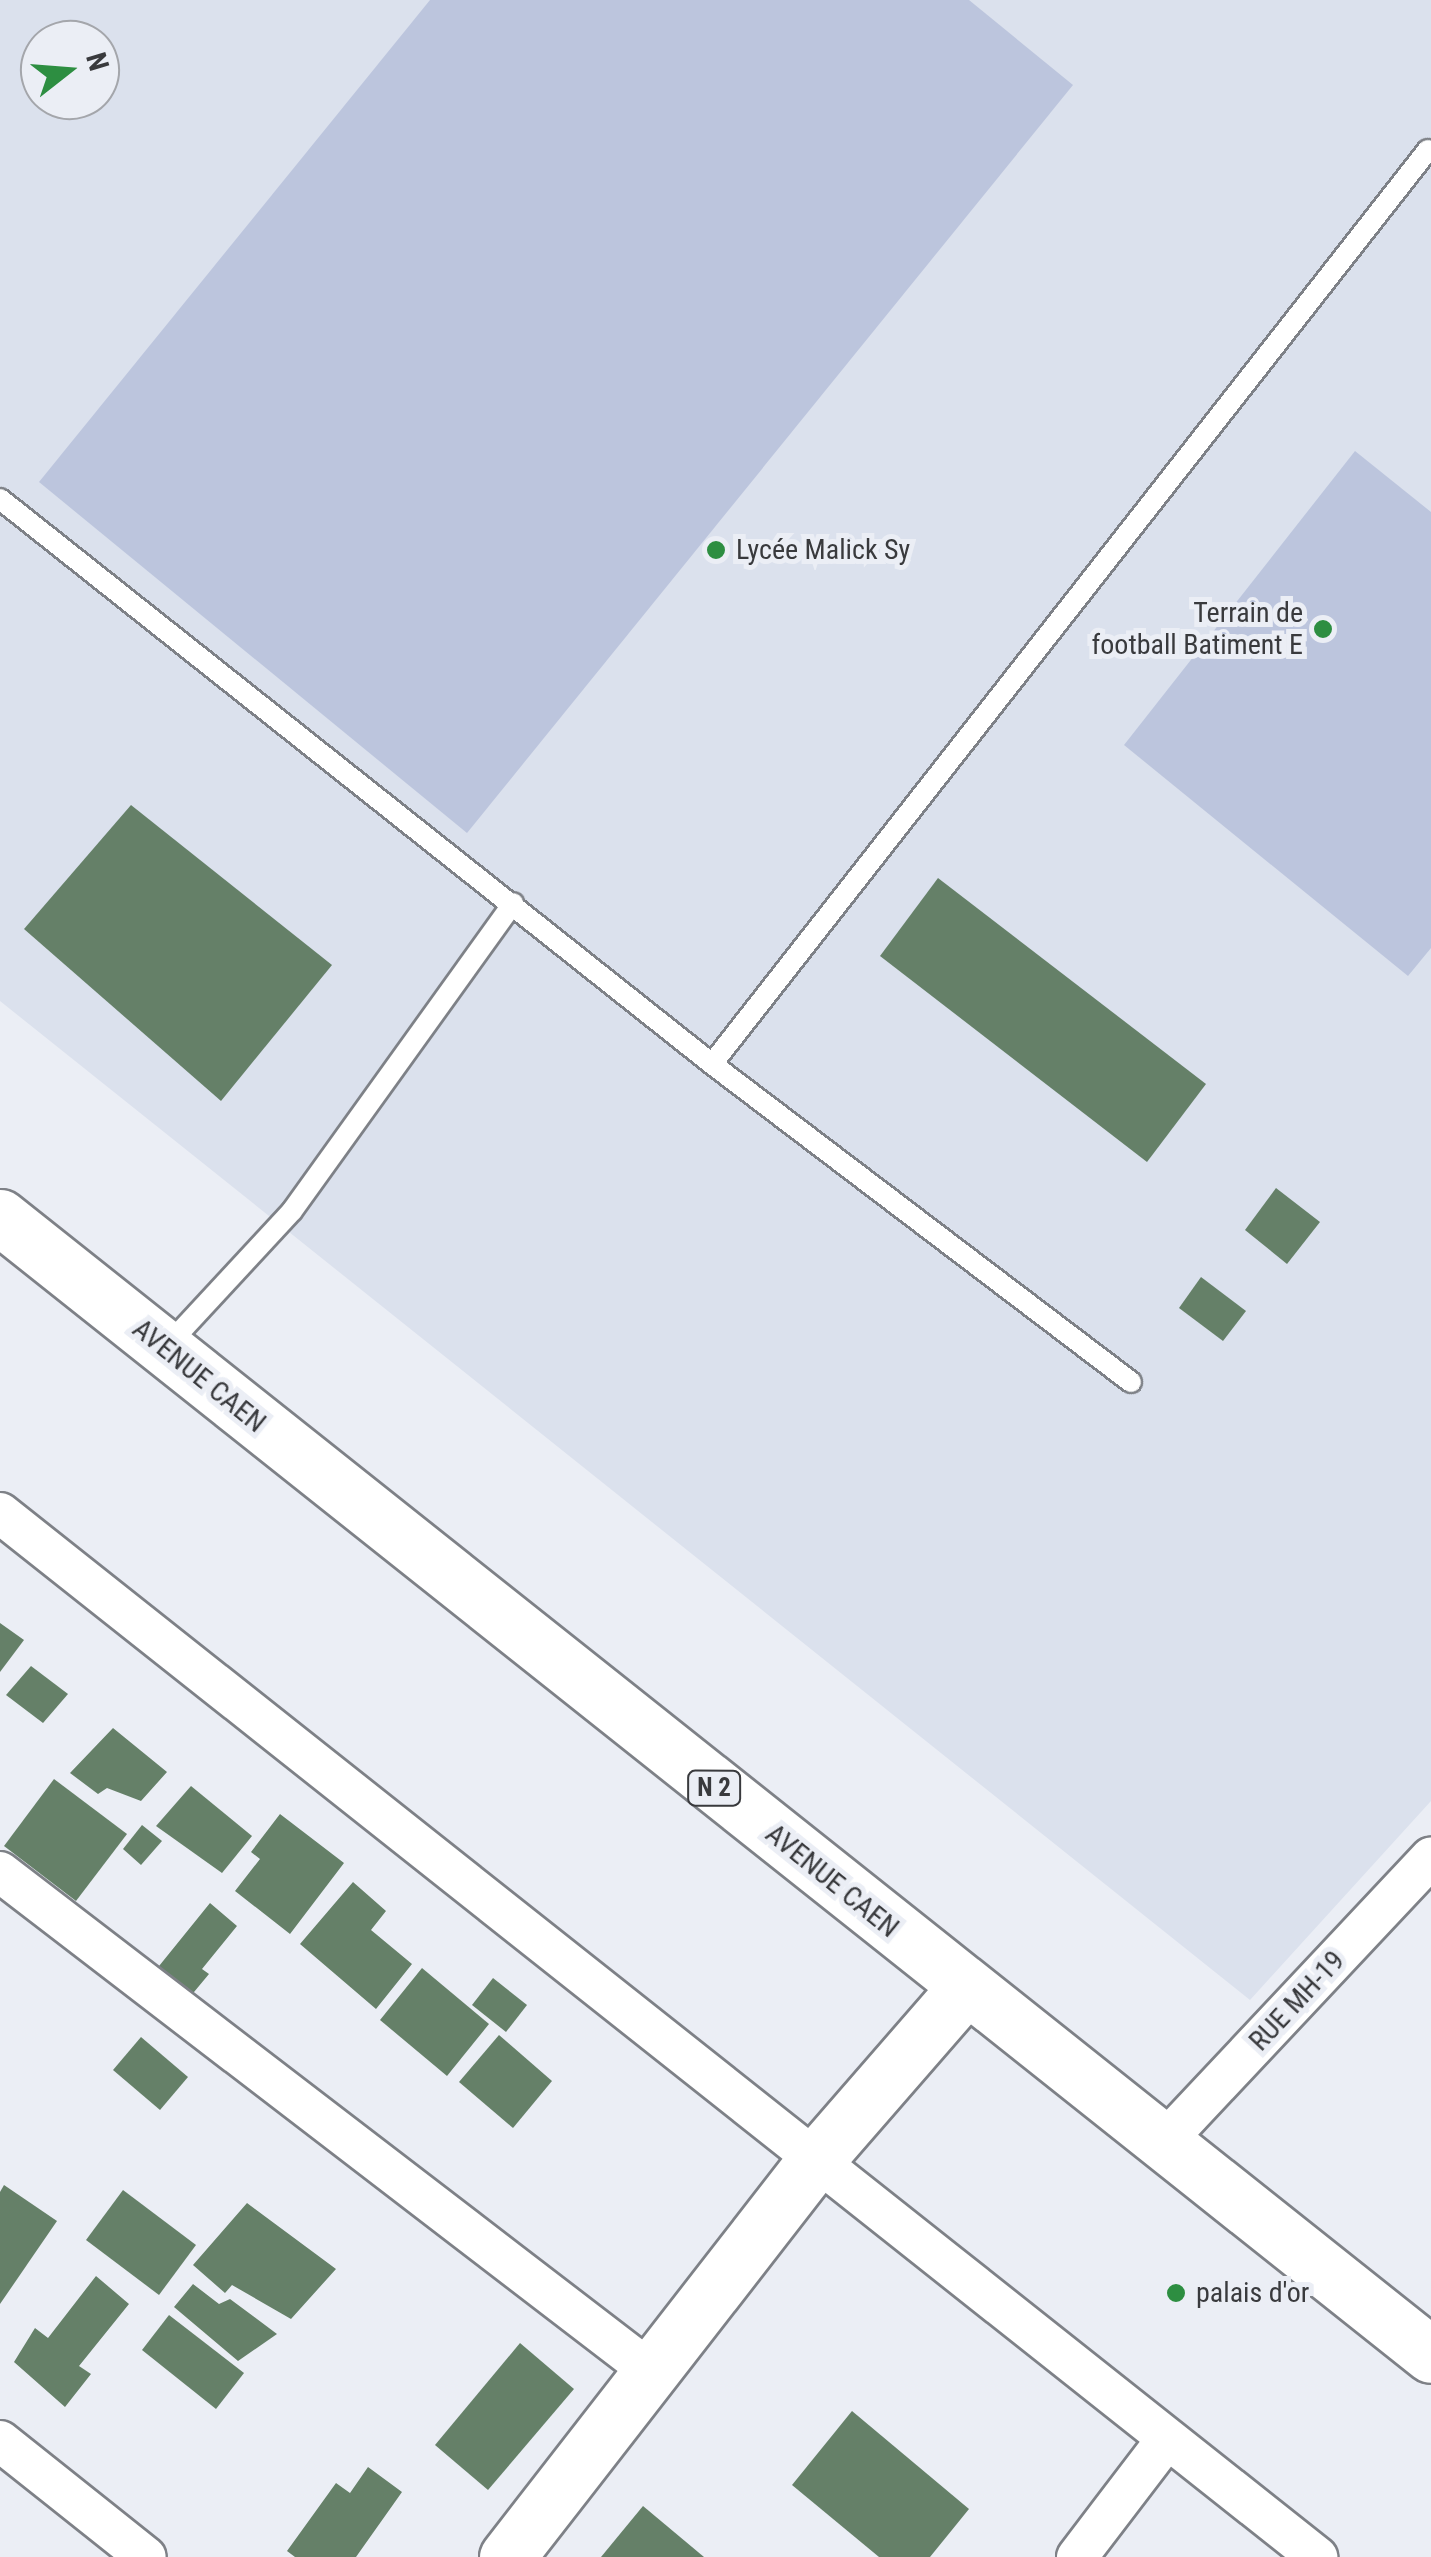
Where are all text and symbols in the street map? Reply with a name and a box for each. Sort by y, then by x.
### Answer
north arrow [20,20,120,120]
text: N [79,49,116,75]
place label: Lycée Malick Sy [736,533,910,567]
marker: Lycée Malick Sy [705,539,727,561]
place label: Terrain de football Batiment E [1091,596,1303,662]
marker: Terrain de football Batiment E [1312,618,1334,640]
street label: AVENUE CAEN [126,1312,272,1440]
road number: N 2 [686,1768,742,1808]
street label: AVENUE CAEN [759,1817,905,1945]
street label: RUE MH-19 [1242,1944,1352,2058]
place label: palais d'or [1196,2276,1309,2310]
marker: palais d'or [1165,2282,1187,2304]

